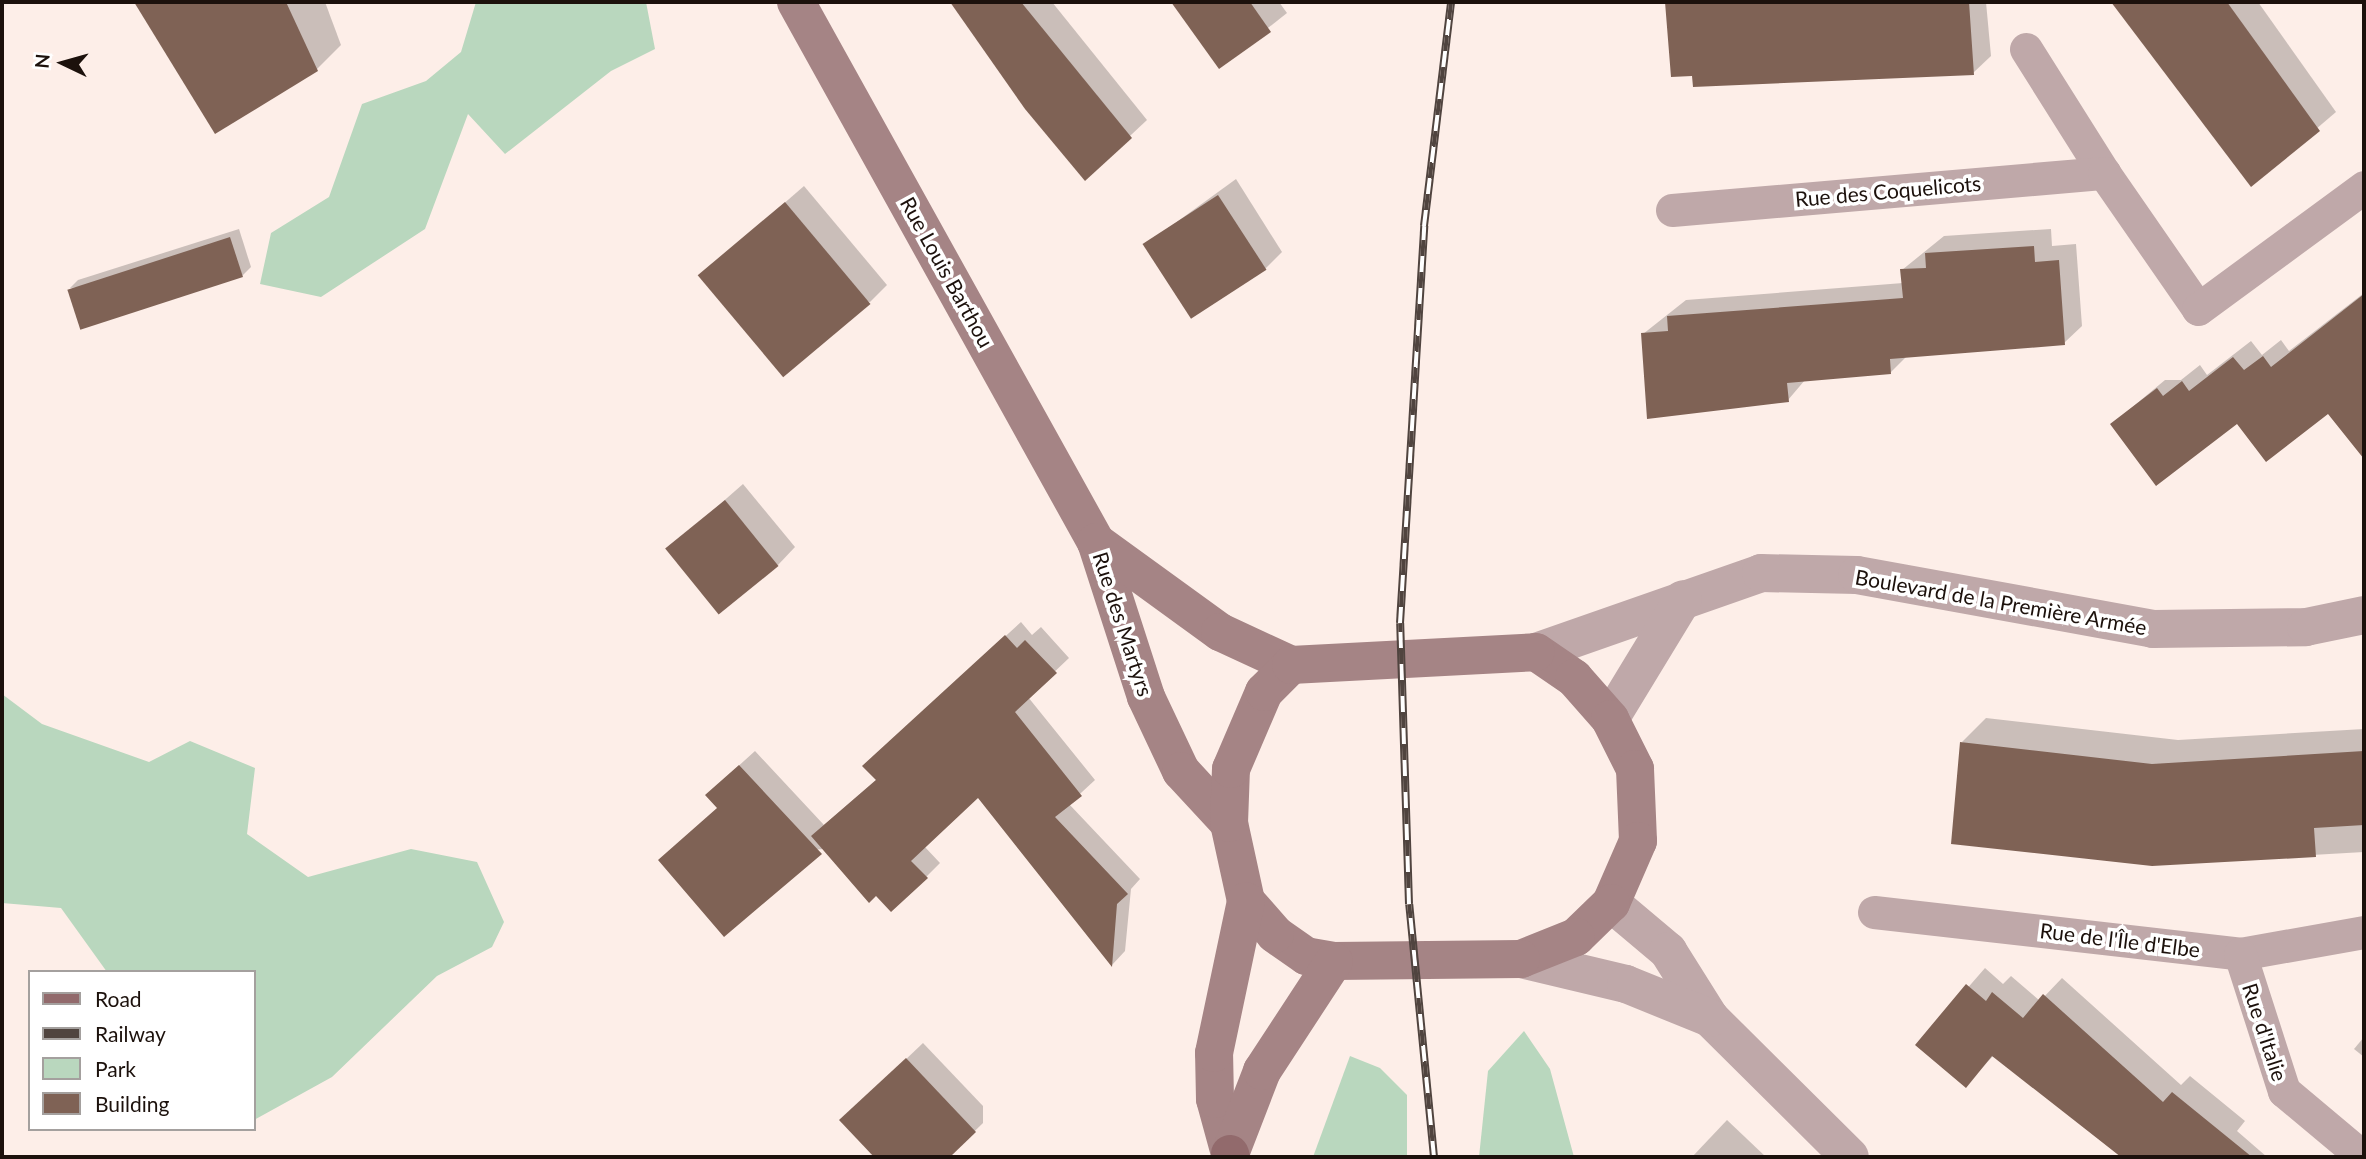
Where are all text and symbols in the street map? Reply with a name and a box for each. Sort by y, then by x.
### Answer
north arrow [28,28,98,98]
text: N [29,53,54,69]
street label: Rue des Coquelicots [1794,170,1982,212]
street label: Rue Louis Barthou [895,192,999,352]
street label: Rue des Martyrs [1088,549,1158,699]
street label: Boulevard de la Première Armée [1853,564,2149,640]
street label: Rue de l'Île d'Elbe [2038,918,2202,962]
legend [28,970,256,1131]
street label: Rue d'Italie [2237,980,2293,1084]
text: Road [95,986,142,1011]
text: Railway [95,1021,166,1046]
text: Park [95,1056,136,1081]
text: Building [95,1091,170,1116]

